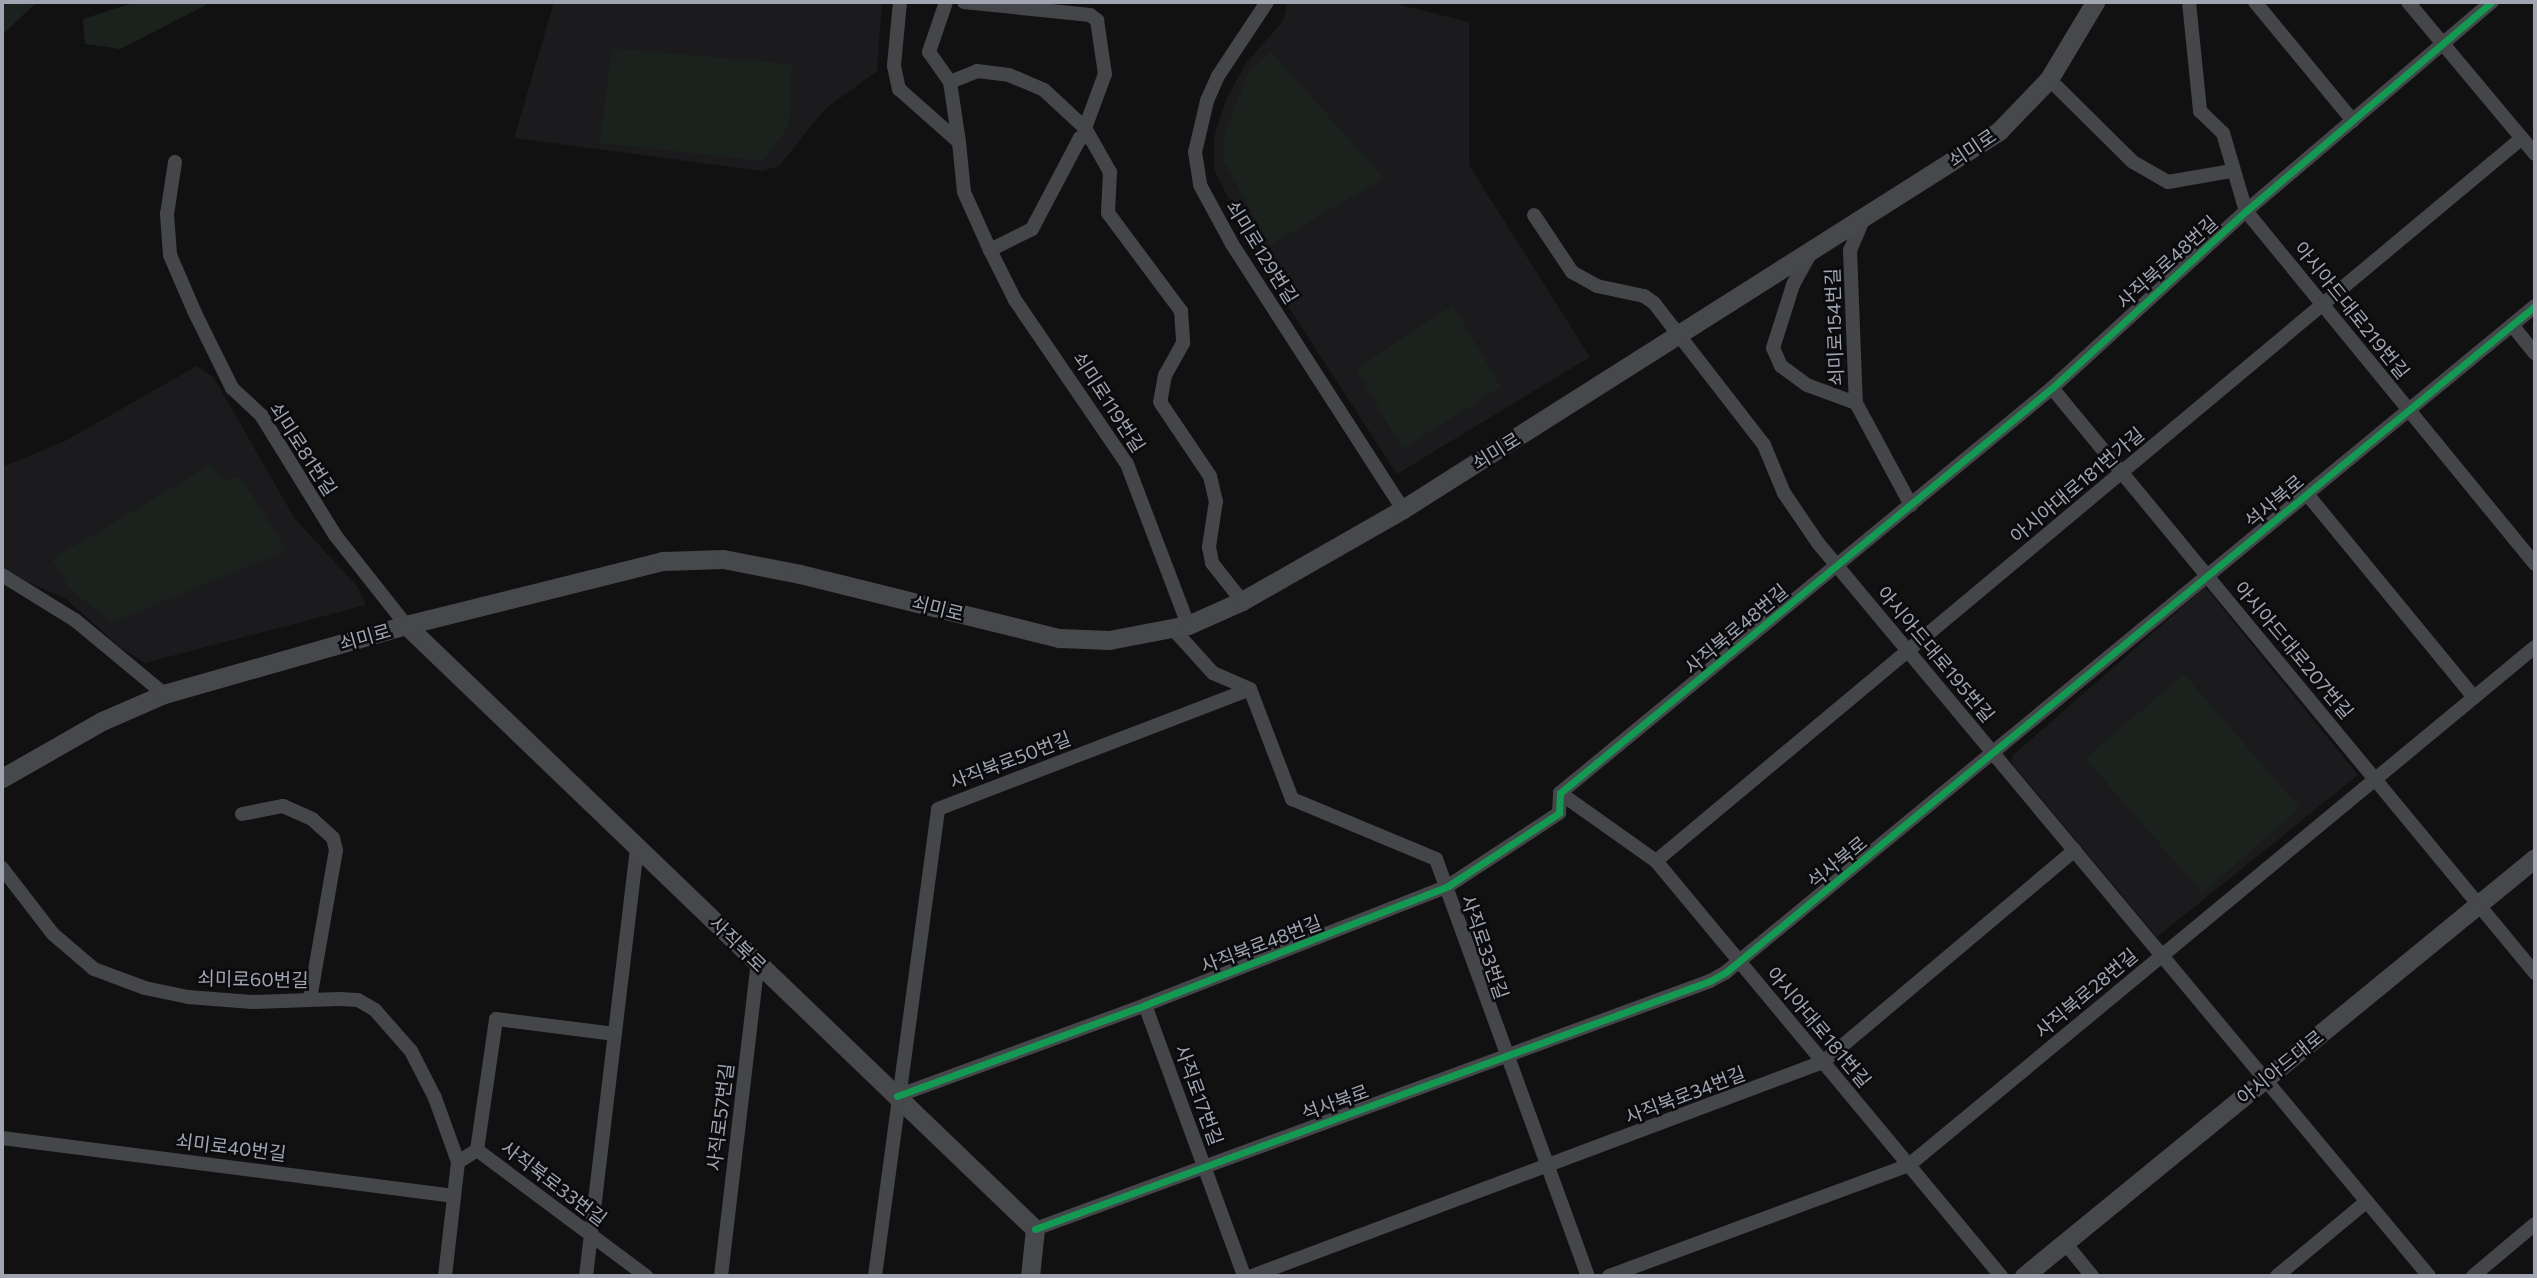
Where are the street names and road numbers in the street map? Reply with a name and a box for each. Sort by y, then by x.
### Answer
street label: 쇠미로 [1944,124,2000,172]
street label: 쇠미로129번길 [1221,196,1303,308]
street label: 사직북로48번길 [2112,211,2222,313]
street label: 아시아드대로219번길 [2290,237,2414,383]
street label: 쇠미로154번길 [1821,268,1847,386]
street label: 쇠미로119번길 [1068,347,1150,457]
street label: 쇠미로81번길 [264,398,342,500]
street label: 아시아대로181번가길 [2005,422,2149,548]
street label: 쇠미로 [1468,427,1524,475]
street label: 석사북로 [2240,470,2308,532]
street label: 아시아드대로207번길 [2230,577,2358,723]
street label: 사직북로48번길 [1680,579,1792,679]
street label: 아시아드대로195번길 [1872,581,2000,727]
street label: 쇠미로 [910,591,966,625]
street label: 쇠미로 [337,619,393,655]
street label: 사직북로50번길 [946,726,1074,794]
street label: 석사북로 [1803,831,1871,893]
street label: 사직로33번길 [1456,892,1514,1002]
street label: 사직북로48번길 [1197,910,1325,978]
street label: 사직북로 [705,912,771,976]
street label: 사직북로28번길 [2030,943,2142,1043]
street label: 아시아대로181번길 [1762,962,1876,1092]
street label: 쇠미로60번길 [197,967,309,991]
street label: 아시아드대로 [2232,1025,2328,1109]
street label: 사직로17번길 [1170,1042,1228,1148]
street label: 사직로57번길 [702,1062,738,1172]
street label: 사직북로34번길 [1622,1062,1748,1128]
street label: 석사북로 [1298,1079,1372,1125]
street label: 쇠미로40번길 [174,1129,288,1165]
street label: 사직북로33번길 [497,1136,611,1230]

